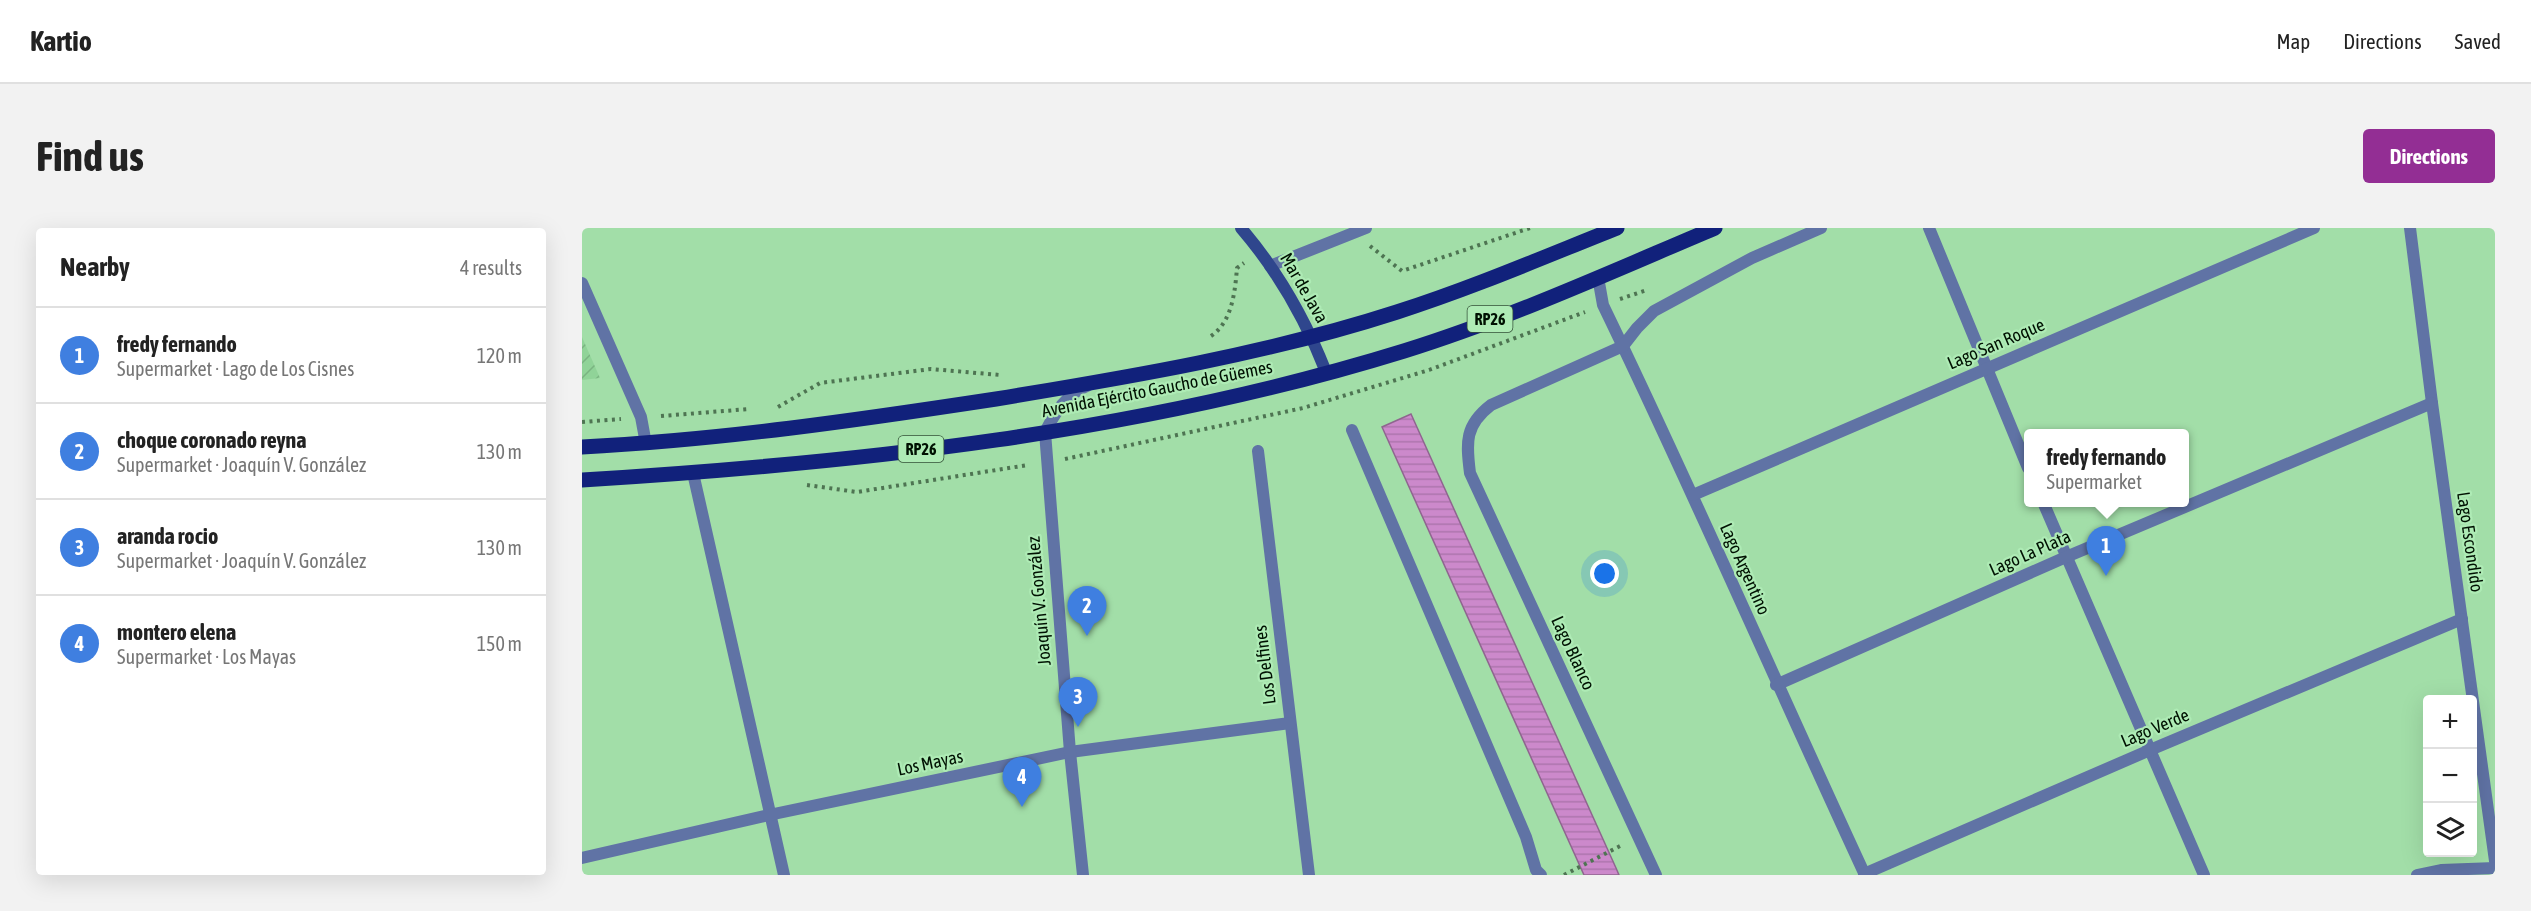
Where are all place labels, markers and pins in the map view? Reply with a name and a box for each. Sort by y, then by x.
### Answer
pin: 1 [2086,526,2126,576]
pin: 2 [1068,586,1106,636]
pin: 3 [1058,678,1098,727]
pin: 4 [1002,758,1042,807]

